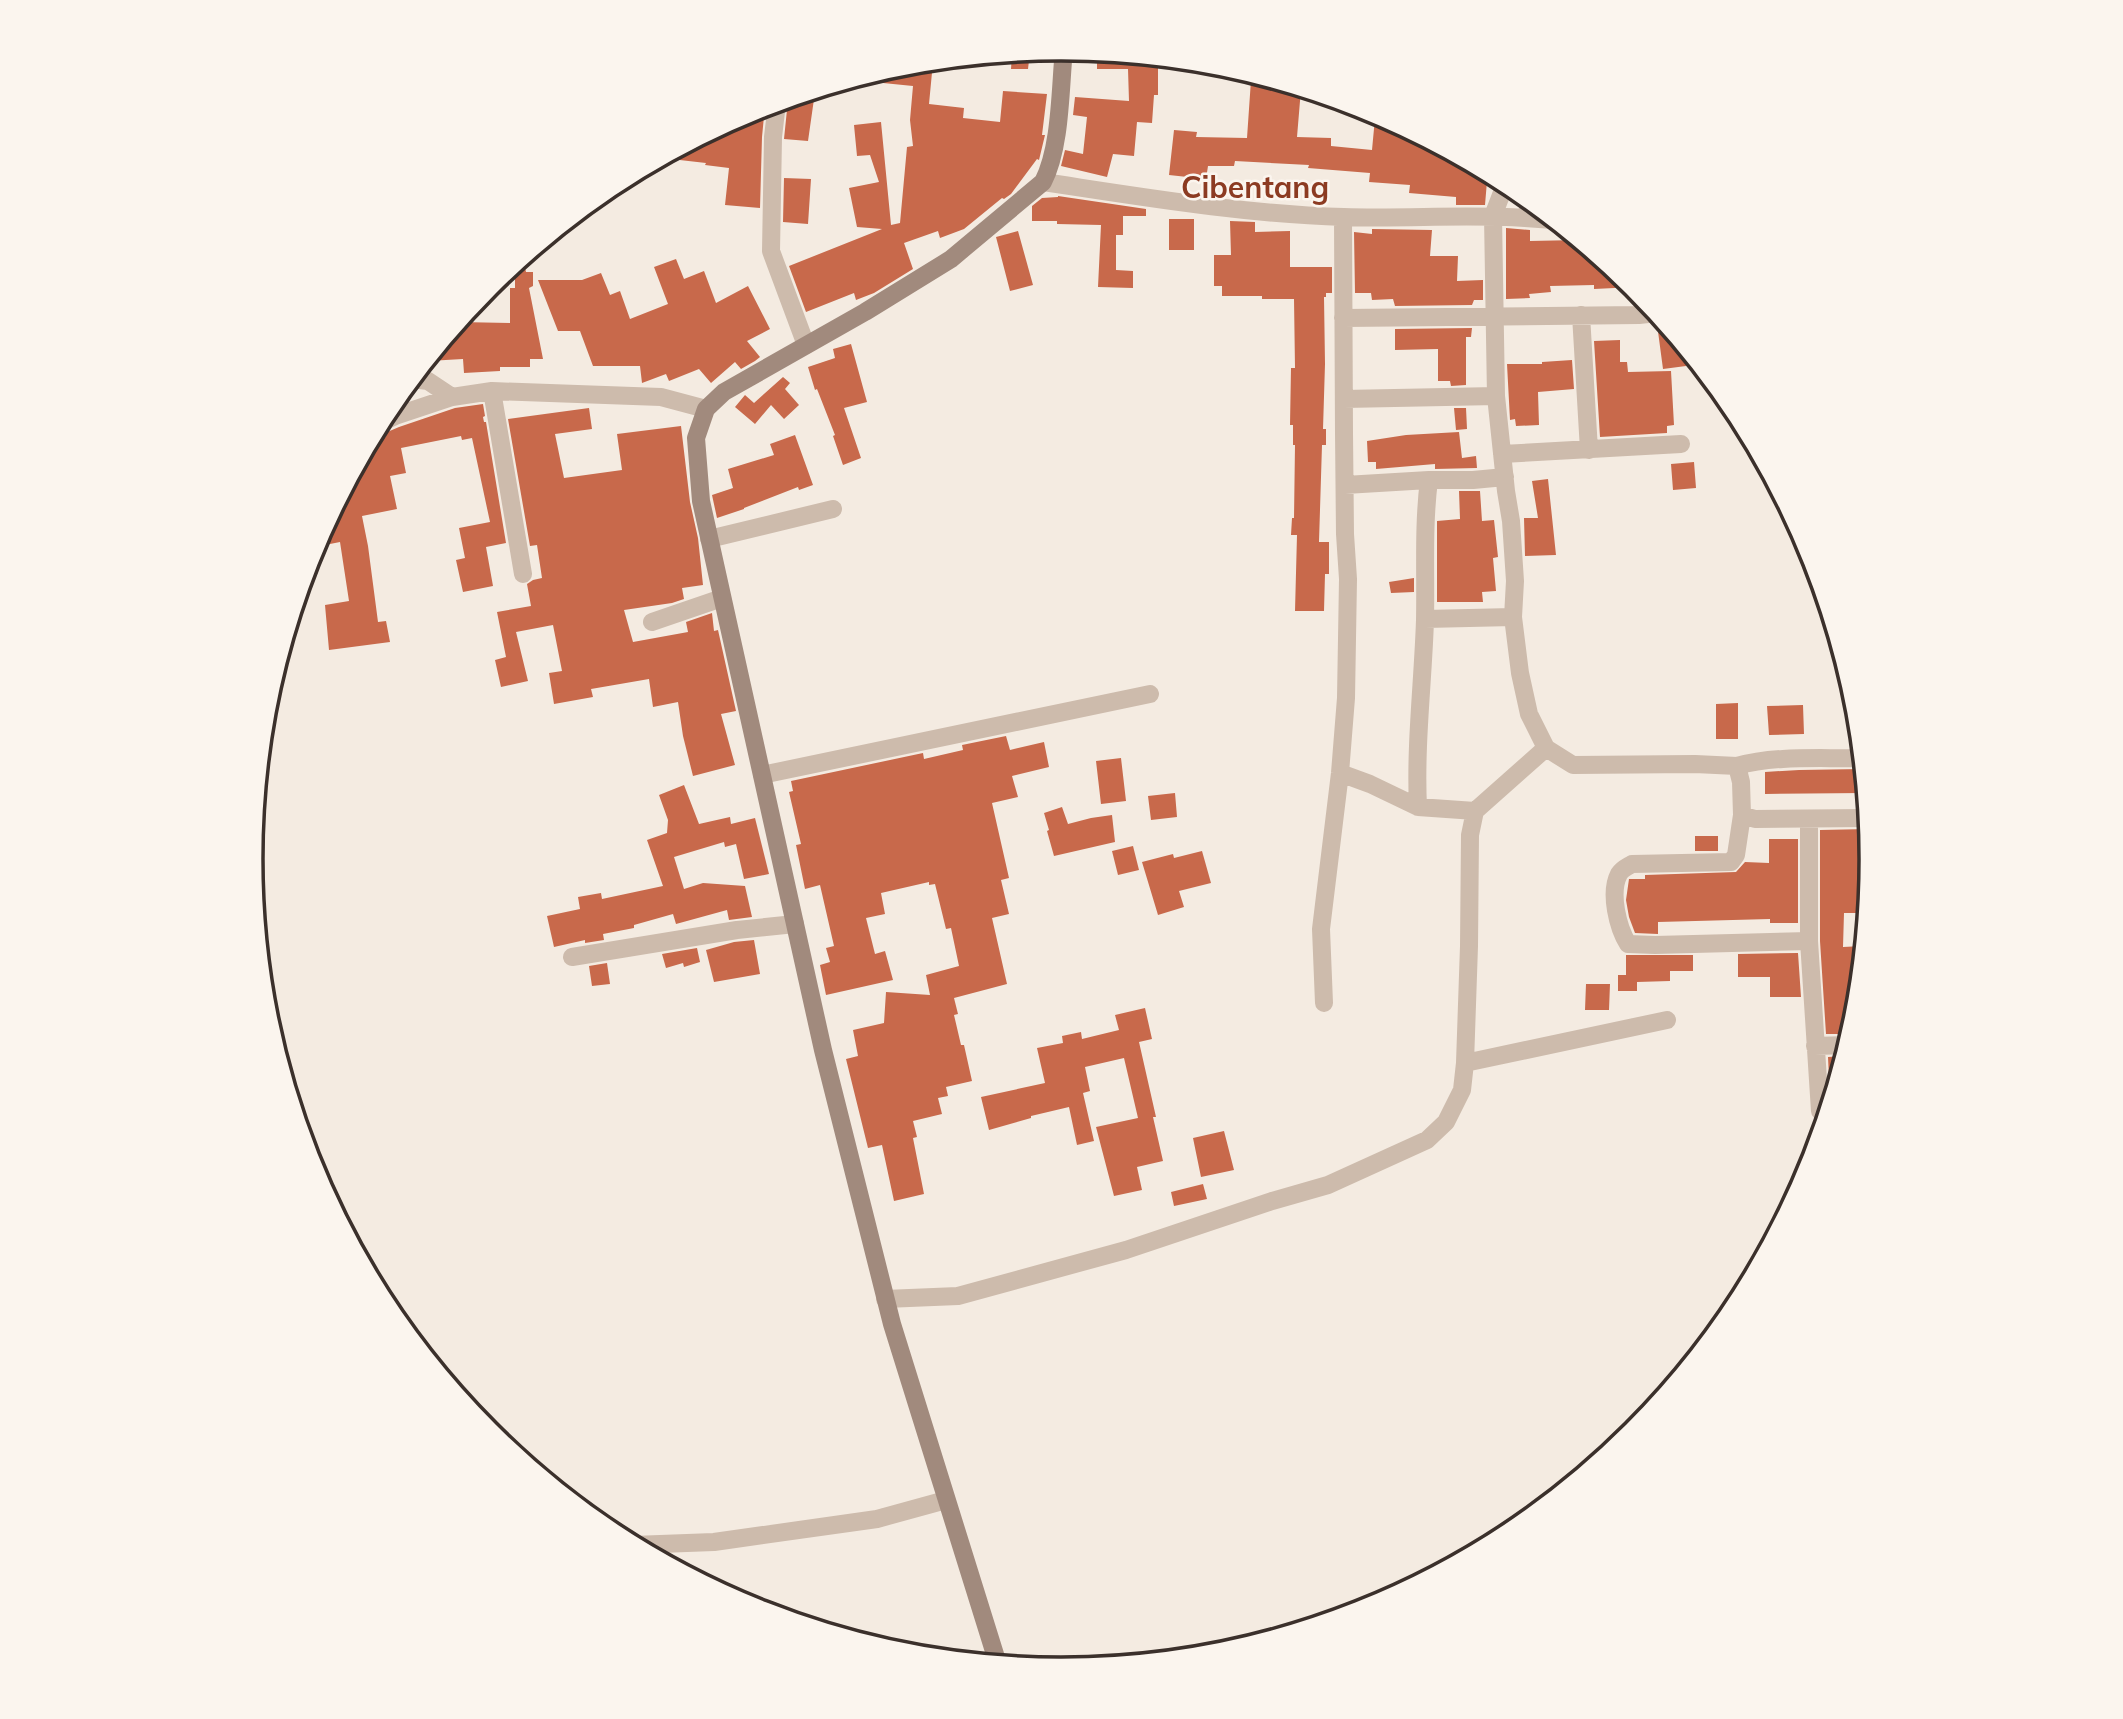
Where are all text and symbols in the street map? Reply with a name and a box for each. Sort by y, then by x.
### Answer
district label: Cibentang [1181,168,1329,206]

